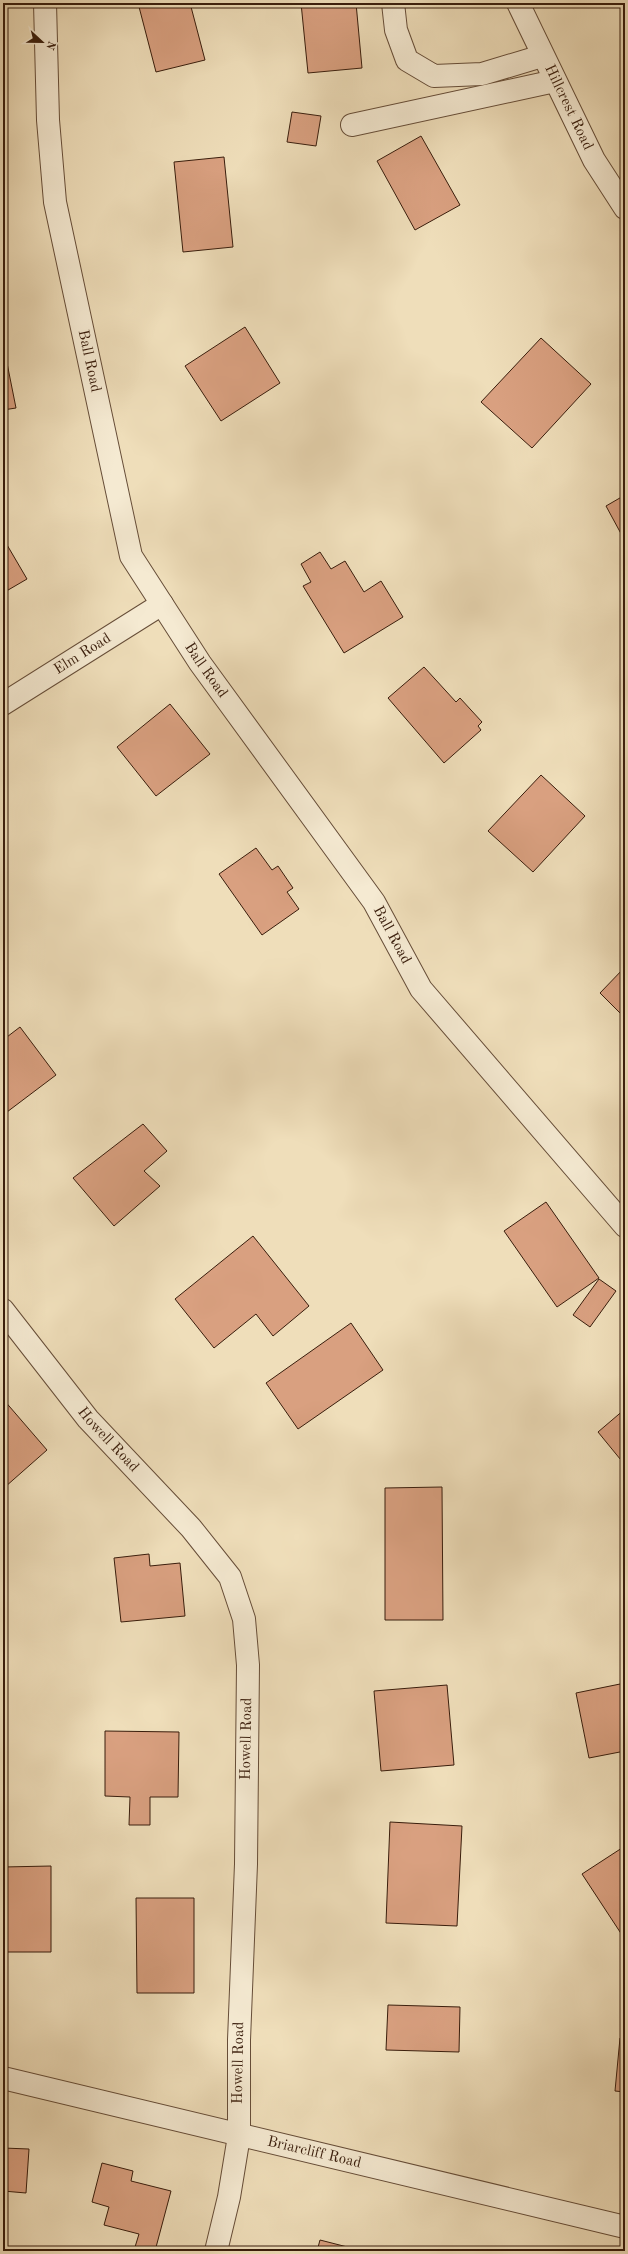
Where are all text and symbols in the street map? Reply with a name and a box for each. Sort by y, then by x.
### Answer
north arrow [22,22,62,62]
text: N [43,39,57,52]
street label: Hillcrest Road [542,62,596,153]
street label: Ball Road [75,328,103,394]
street label: Elm Road [51,630,114,677]
street label: Ball Road [181,640,230,701]
street label: Ball Road [370,904,414,967]
street label: Howell Road [74,1404,142,1475]
street label: Howell Road [239,1697,255,1780]
street label: Howell Road [231,2021,247,2104]
street label: Briarcliff Road [266,2134,363,2171]

